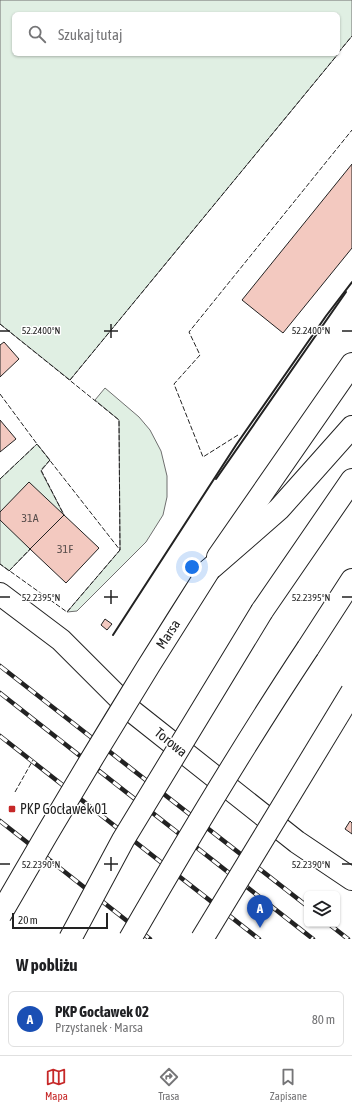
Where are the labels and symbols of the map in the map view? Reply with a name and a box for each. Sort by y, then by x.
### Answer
text: 52.2400°N [22,325,60,336]
text: 52.2400°N [292,325,330,336]
house number: 31A [21,511,39,525]
house number: 31F [57,542,73,556]
your location [182,557,202,577]
text: 52.2395°N [22,592,60,603]
text: 52.2395°N [292,592,330,603]
street label: Marsa [153,616,183,652]
street label: Torowa [152,724,190,760]
place label: PKP Gocławek 01 [20,801,108,817]
marker: PKP Gocławek 01 [7,804,17,814]
text: 52.2390°N [22,859,60,870]
text: 52.2390°N [292,859,330,870]
pin: A [247,895,273,928]
scale bar [12,911,108,930]

